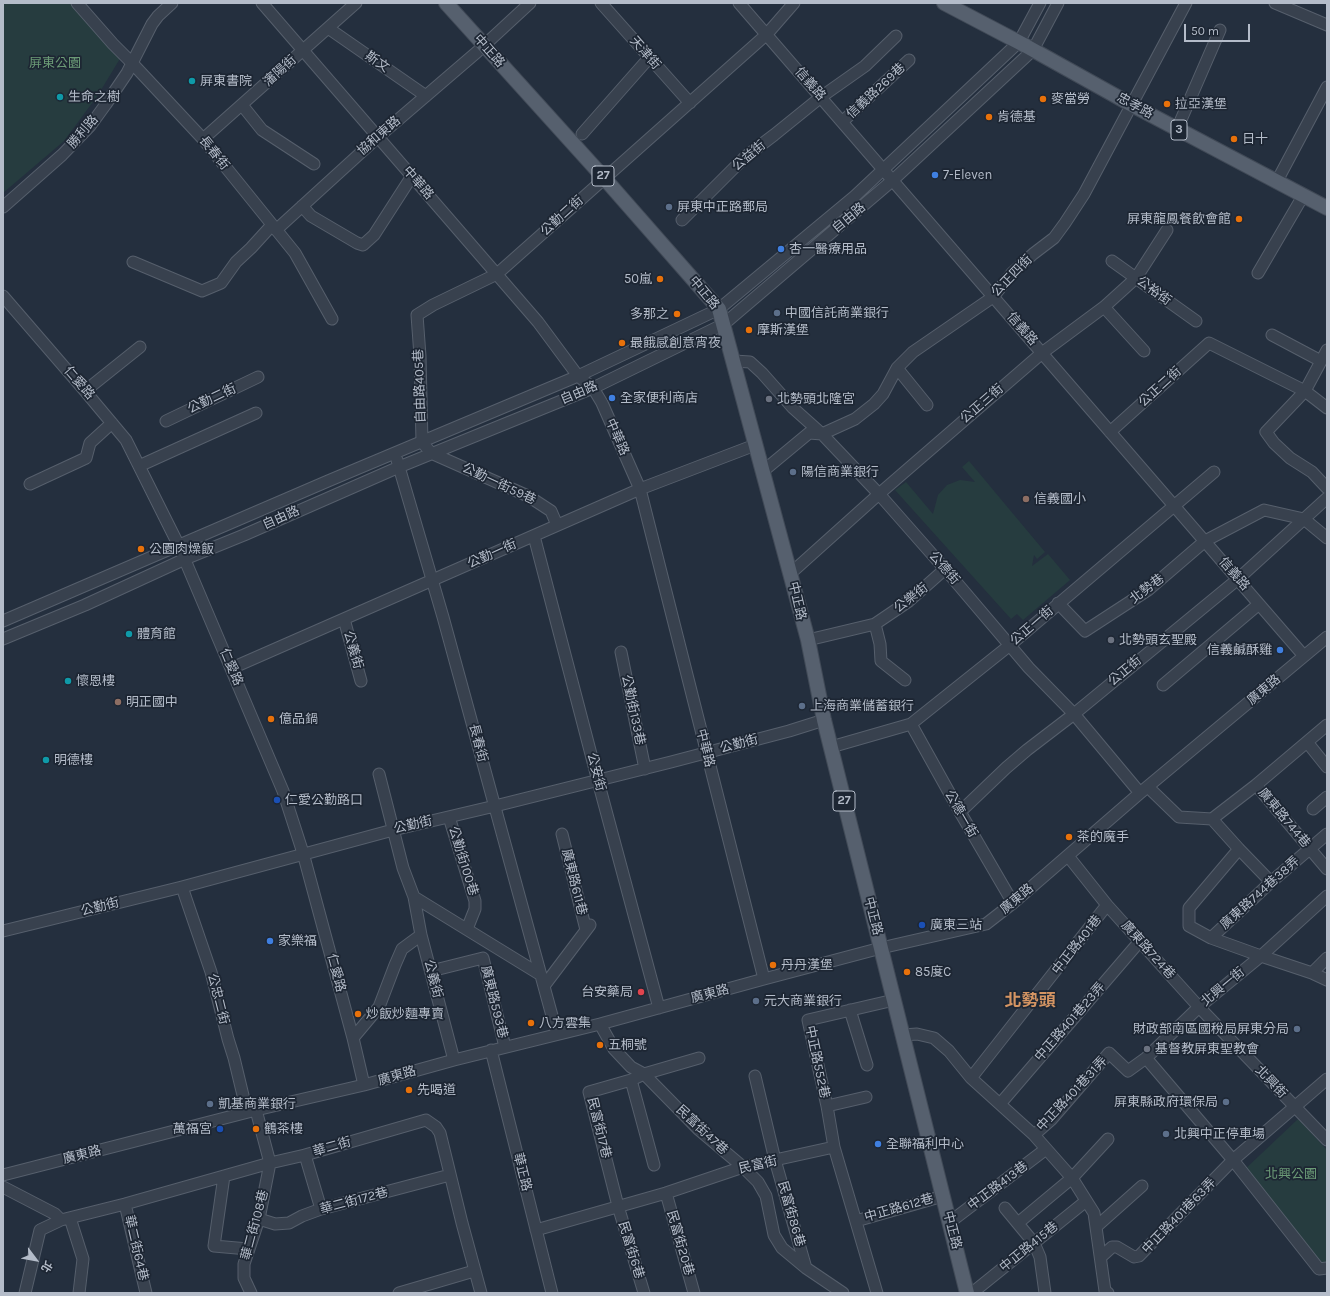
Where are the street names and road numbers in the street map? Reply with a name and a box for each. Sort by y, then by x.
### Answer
street label: 中正路 [470,31,508,71]
street label: 天津街 [626,33,664,73]
street label: 斯文 [362,48,392,76]
street label: 瀋陽街 [260,52,300,90]
street label: 信義路269巷 [843,60,909,122]
street label: 信義路 [791,64,829,104]
street label: 忠孝路 [1114,90,1156,122]
street label: 勝利路 [64,112,102,152]
street label: 協和東路 [354,113,404,159]
road number: 3 [1171,120,1187,140]
street label: 長春街 [196,133,232,173]
street label: 公益街 [729,137,769,175]
street label: 中華路 [399,163,437,203]
road number: 27 [592,166,614,186]
street label: 公勤二街 [537,193,587,239]
street label: 自由路 [829,199,869,237]
street label: 公正四街 [988,252,1036,300]
street label: 中正路 [685,273,723,313]
street label: 公裕街 [1134,273,1174,309]
street label: 信義路 [1003,309,1041,349]
street label: 自由路405巷 [411,349,429,423]
street label: 仁愛路 [60,363,98,403]
street label: 公正二街 [1135,364,1185,410]
street label: 自由路 [558,378,600,408]
street label: 公勤二街 [185,381,239,417]
street label: 公正三街 [957,381,1007,427]
street label: 中華路 [602,416,632,458]
street label: 公勤一街59巷 [460,460,538,508]
street label: 自由路 [260,503,302,533]
street label: 公勤一街 [465,536,519,572]
street label: 公德街 [925,548,963,588]
street label: 信義路 [1215,554,1253,594]
street label: 北勢巷 [1127,571,1167,607]
street label: 中正路 [785,580,809,622]
street label: 公樂街 [891,580,931,616]
street label: 公正一街 [1007,603,1057,649]
street label: 公義街 [340,629,366,671]
street label: 仁愛路 [216,646,246,688]
street label: 公正街 [1105,652,1145,690]
street label: 廣東路 [1244,671,1284,709]
street label: 公勤街133巷 [618,673,648,747]
street label: 長春街 [465,722,491,764]
street label: 中華路 [693,727,717,769]
street label: 公勤街 [718,731,760,757]
street label: 公安街 [583,751,609,793]
street label: 廣東路744巷 [1255,785,1313,851]
street label: 公德一街 [941,788,981,840]
road number: 27 [833,791,855,811]
street label: 公勤街 [392,813,434,837]
street label: 公勤街100巷 [445,824,481,898]
street label: 廣東路611巷 [558,847,590,917]
street label: 廣東路744巷38弄 [1217,853,1303,933]
street label: 廣東路 [997,880,1037,918]
street label: 公勤街 [79,895,121,919]
street label: 中正路 [861,895,885,937]
street label: 中正路401巷 [1049,912,1105,978]
street label: 廣東路724巷 [1118,918,1178,982]
street label: 仁愛路 [323,952,349,994]
street label: 公義街 [420,958,446,1000]
street label: 廣東路593巷 [477,964,511,1040]
street label: 北興一街 [1198,964,1248,1010]
street label: 公忠二街 [204,972,232,1026]
street label: 中正路401巷23弄 [1031,979,1109,1065]
street label: 廣東路 [689,981,731,1007]
street label: 中正路552巷 [802,1024,832,1100]
street label: 中正路401巷31弄 [1033,1053,1111,1135]
street label: 廣東路 [376,1063,418,1089]
street label: 北興街 [1252,1063,1290,1101]
street label: 民富街17巷 [584,1096,614,1160]
street label: 民富街47巷 [673,1102,731,1158]
street label: 華二街 [311,1134,353,1160]
street label: 廣東路 [61,1143,103,1167]
street label: 華正路 [510,1151,534,1193]
street label: 民富街 [737,1153,779,1177]
street label: 中正路413巷 [965,1158,1031,1214]
street label: 中正路401巷63弄 [1139,1175,1219,1257]
street label: 民富街86巷 [774,1179,808,1249]
street label: 華二街172巷 [318,1184,390,1218]
street label: 華二街108巷 [238,1188,272,1262]
street label: 中正路612巷 [863,1191,935,1225]
street label: 民富街20巷 [663,1209,697,1277]
street label: 中正路 [940,1209,964,1251]
street label: 華二街64巷 [121,1214,151,1282]
street label: 民富街6巷 [615,1219,647,1281]
street label: 中正路415巷 [997,1219,1061,1275]

